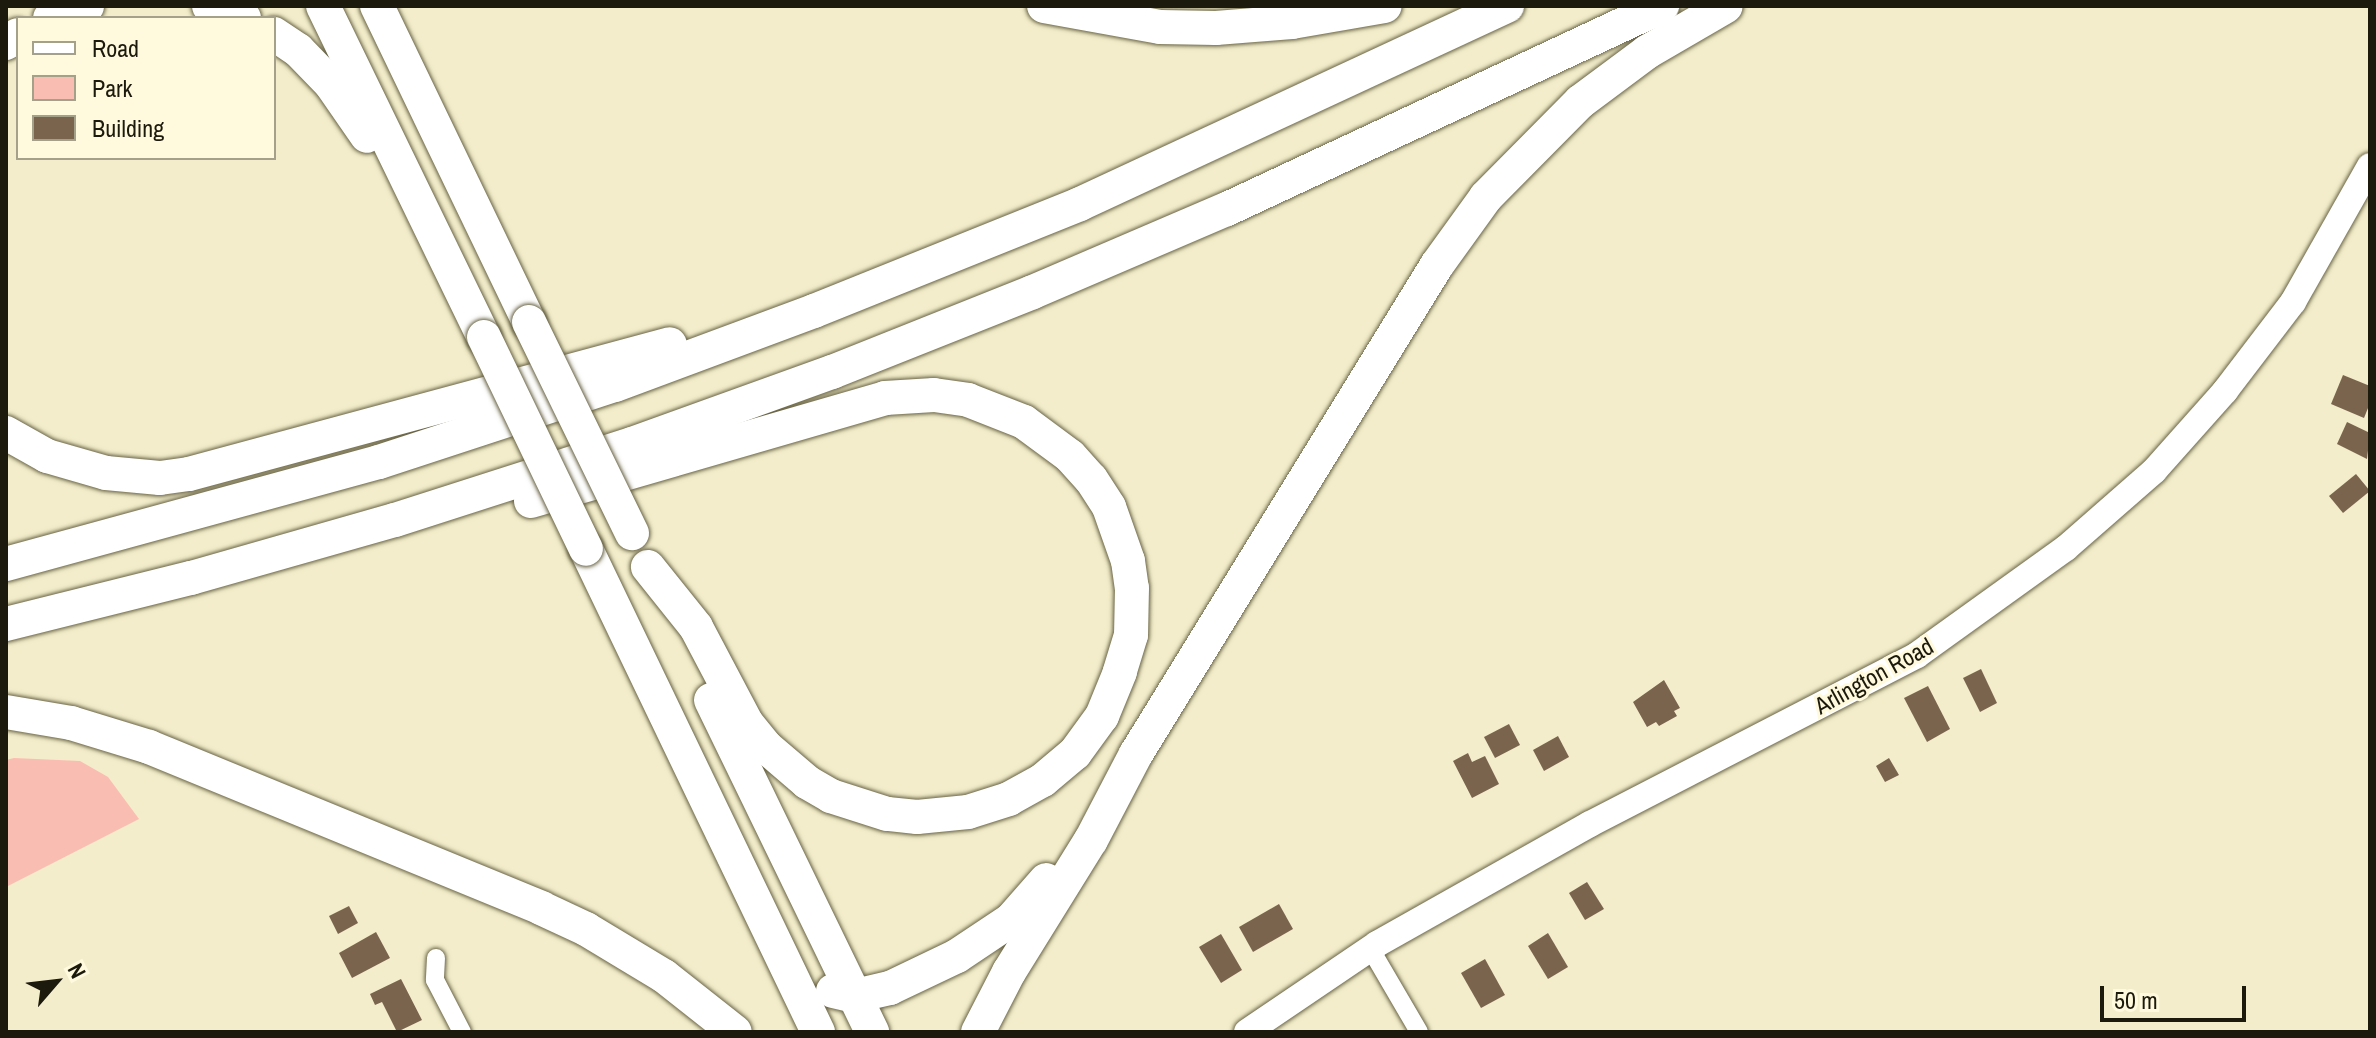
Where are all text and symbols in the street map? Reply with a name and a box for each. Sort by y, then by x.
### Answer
legend [16,16,276,160]
text: Road [92,32,139,64]
text: Park [92,72,132,104]
text: Building [92,112,164,144]
street label: Arlington Road [1810,632,1938,720]
north arrow [16,942,96,1022]
text: N [61,958,93,984]
scale bar [2104,970,2250,1020]
text: 50 m [2114,984,2158,1016]

